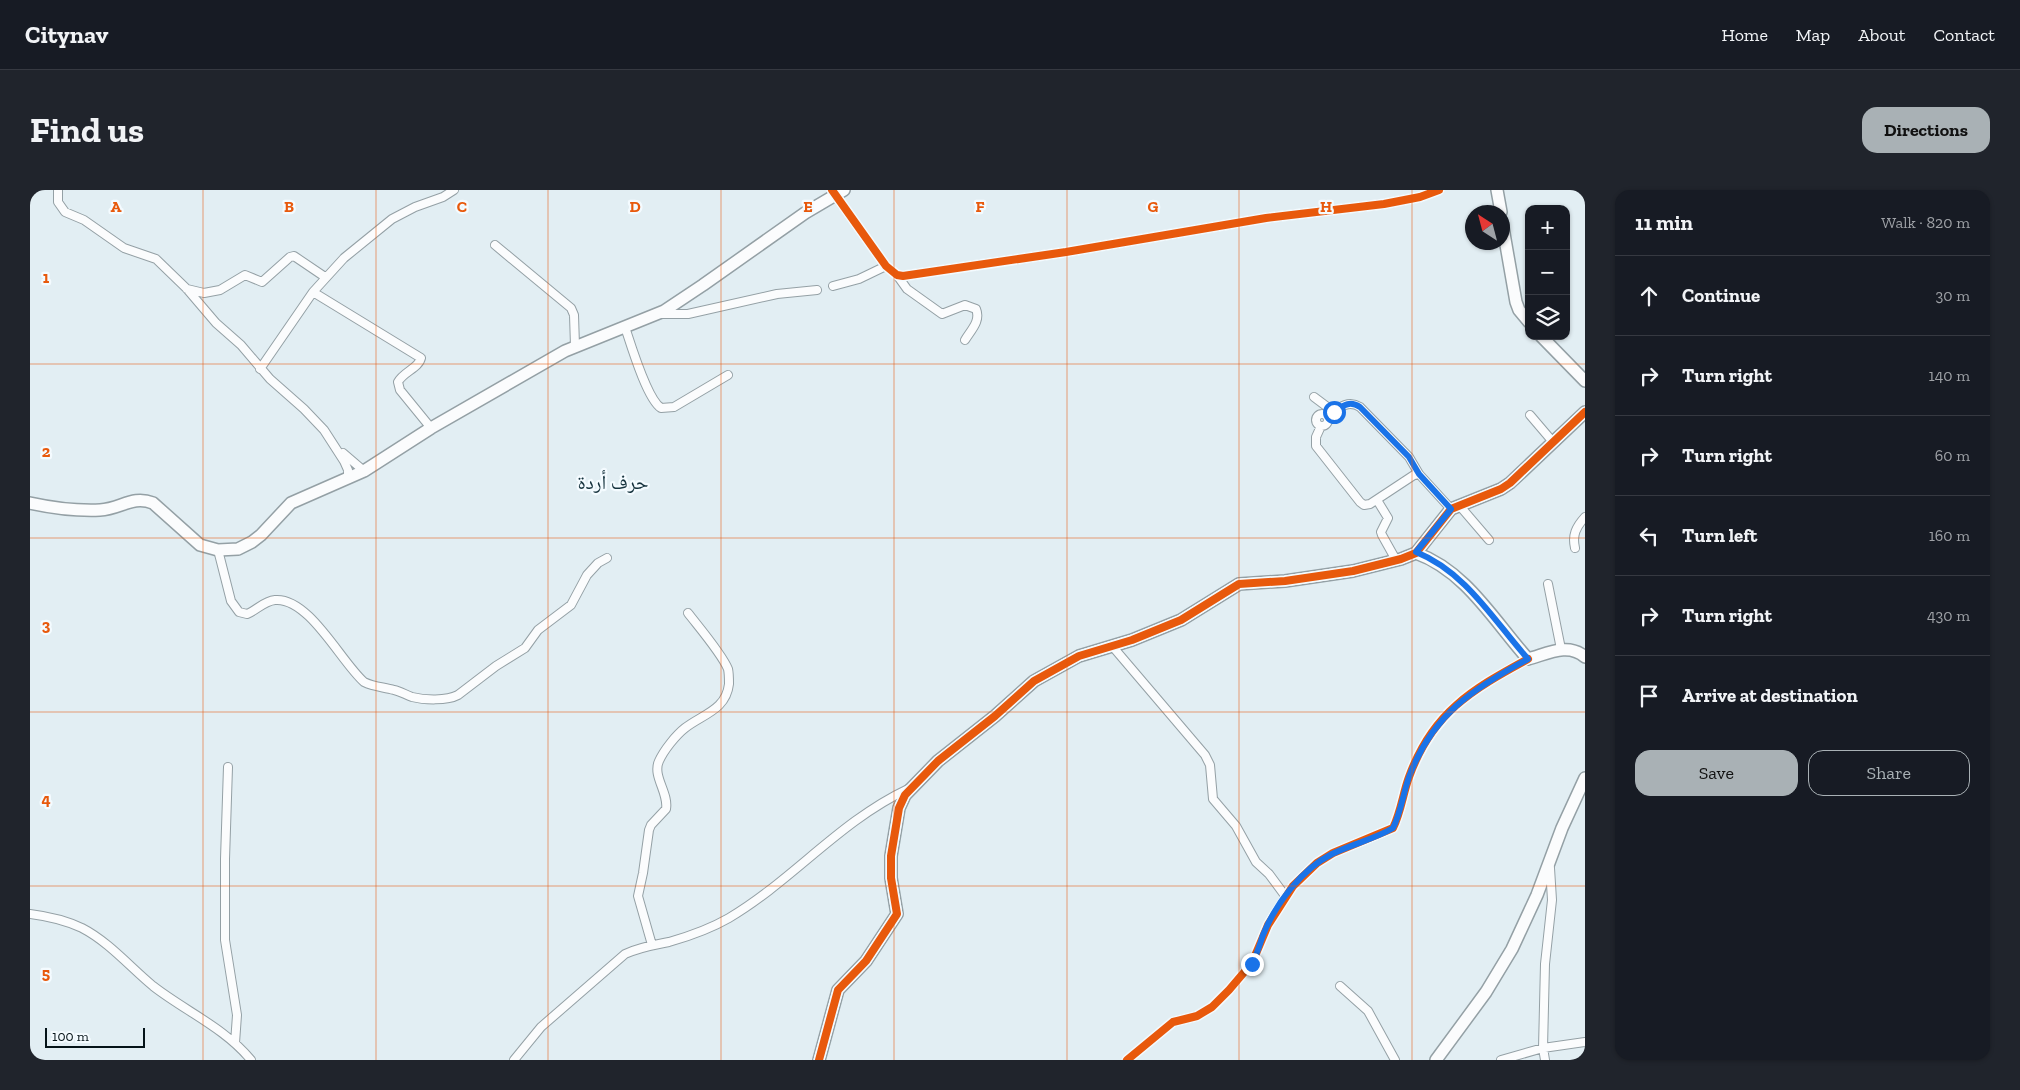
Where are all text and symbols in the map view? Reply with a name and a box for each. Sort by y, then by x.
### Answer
text: Citynav [25,20,108,49]
text: Home [1721,24,1768,46]
text: Map [1796,24,1830,46]
text: About [1858,24,1905,46]
text: Contact [1933,24,1995,46]
button: Directions [1862,107,1990,153]
text: Find us [30,109,144,151]
text: A [111,197,122,216]
text: B [284,197,294,216]
text: C [457,197,467,216]
text: D [629,197,641,216]
text: E [803,197,813,216]
text: F [975,197,985,216]
text: G [1148,197,1159,216]
text: H [1320,197,1332,216]
north arrow [1465,205,1510,250]
map controls [1525,205,1570,340]
button: + [1525,205,1570,250]
text: 11 min [1635,210,1693,235]
text: Walk · 820 m [1881,213,1970,232]
button: − [1525,250,1570,295]
text: 1 [43,268,50,287]
icon: ahead [1635,282,1663,310]
text: Continue [1682,284,1760,307]
text: 30 m [1936,286,1970,305]
button: layers [1525,295,1570,340]
icon: right [1635,362,1663,390]
text: Turn right [1682,364,1772,387]
text: 140 m [1929,366,1970,385]
route start [1323,401,1346,424]
text: 2 [42,442,51,461]
icon: right [1635,442,1663,470]
text: Turn right [1682,444,1772,467]
text: 60 m [1935,446,1970,465]
district label: حرف أردة [577,470,649,494]
icon: left [1635,522,1663,550]
text: Turn left [1682,524,1757,547]
text: 160 m [1929,526,1970,545]
icon: right [1635,602,1663,630]
text: Turn right [1682,604,1772,627]
text: 430 m [1927,606,1970,625]
text: 3 [42,616,51,635]
icon: arrive [1635,682,1663,710]
text: Arrive at destination [1682,684,1858,707]
button: Save [1635,750,1798,796]
button: Share [1808,750,1970,796]
text: 4 [41,790,51,809]
route end [1241,953,1264,976]
text: 5 [42,964,50,983]
scale bar [45,1025,145,1048]
text: 100 m [52,1028,89,1045]

